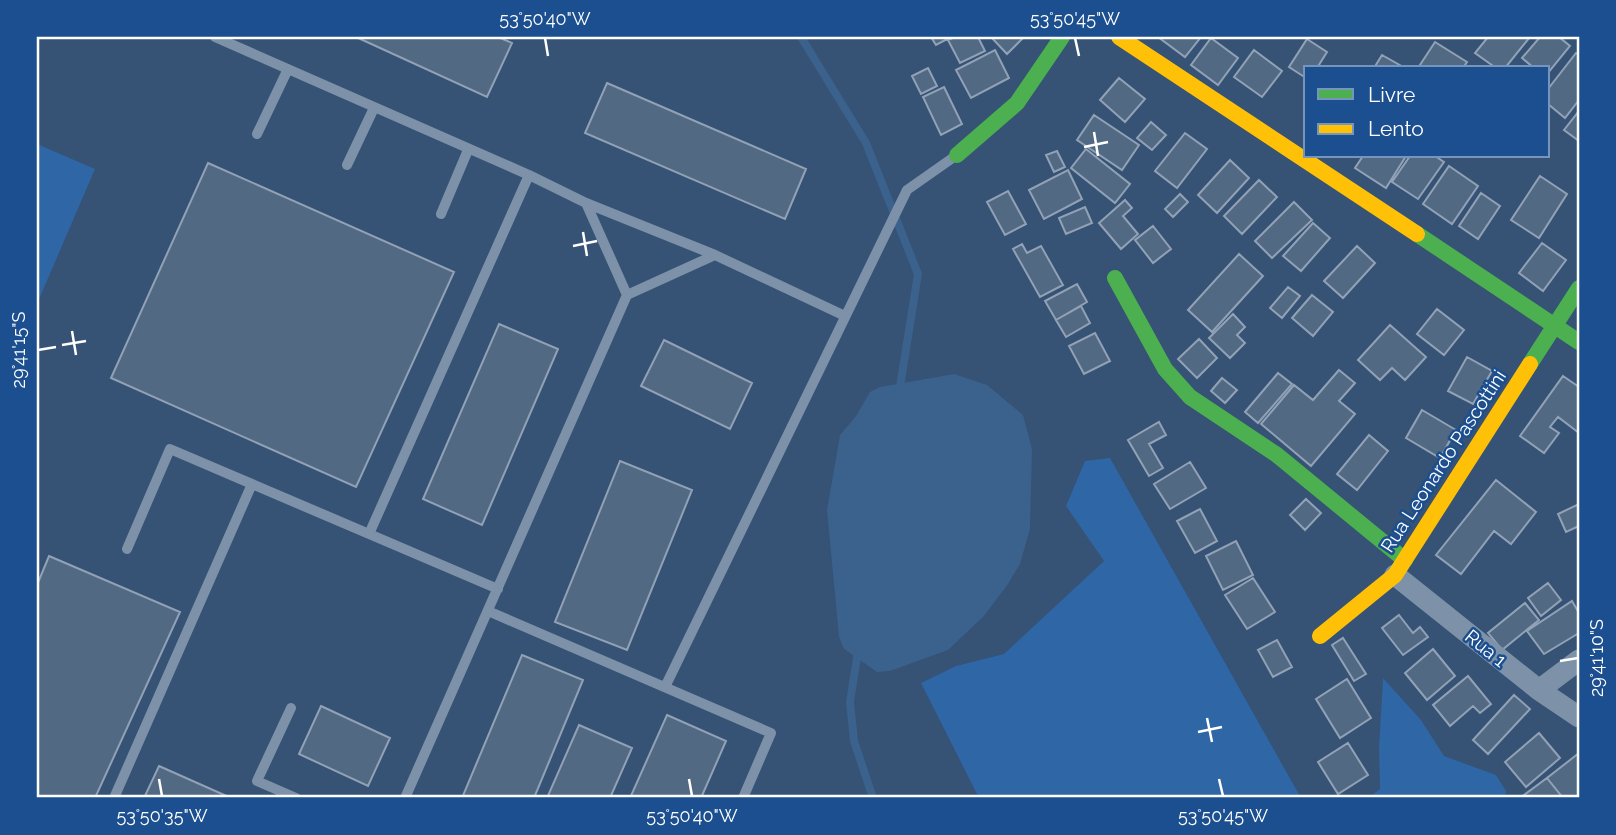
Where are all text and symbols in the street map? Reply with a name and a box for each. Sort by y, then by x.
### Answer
text: 53°50'40"W [499,8,591,29]
text: 53°50'45"W [1030,8,1120,29]
legend [1304,66,1550,158]
text: Livre [1368,82,1415,107]
text: Lento [1368,116,1424,141]
text: 29°41'15"S [8,311,29,388]
street label: Rua Leonardo Pascottini [1376,366,1510,556]
text: 29°41'10"S [1586,619,1607,697]
street label: Rua 1 [1461,625,1511,671]
text: 53°50'35"W [116,805,208,826]
text: 53°50'40"W [646,805,738,826]
text: 53°50'45"W [1178,805,1268,826]

